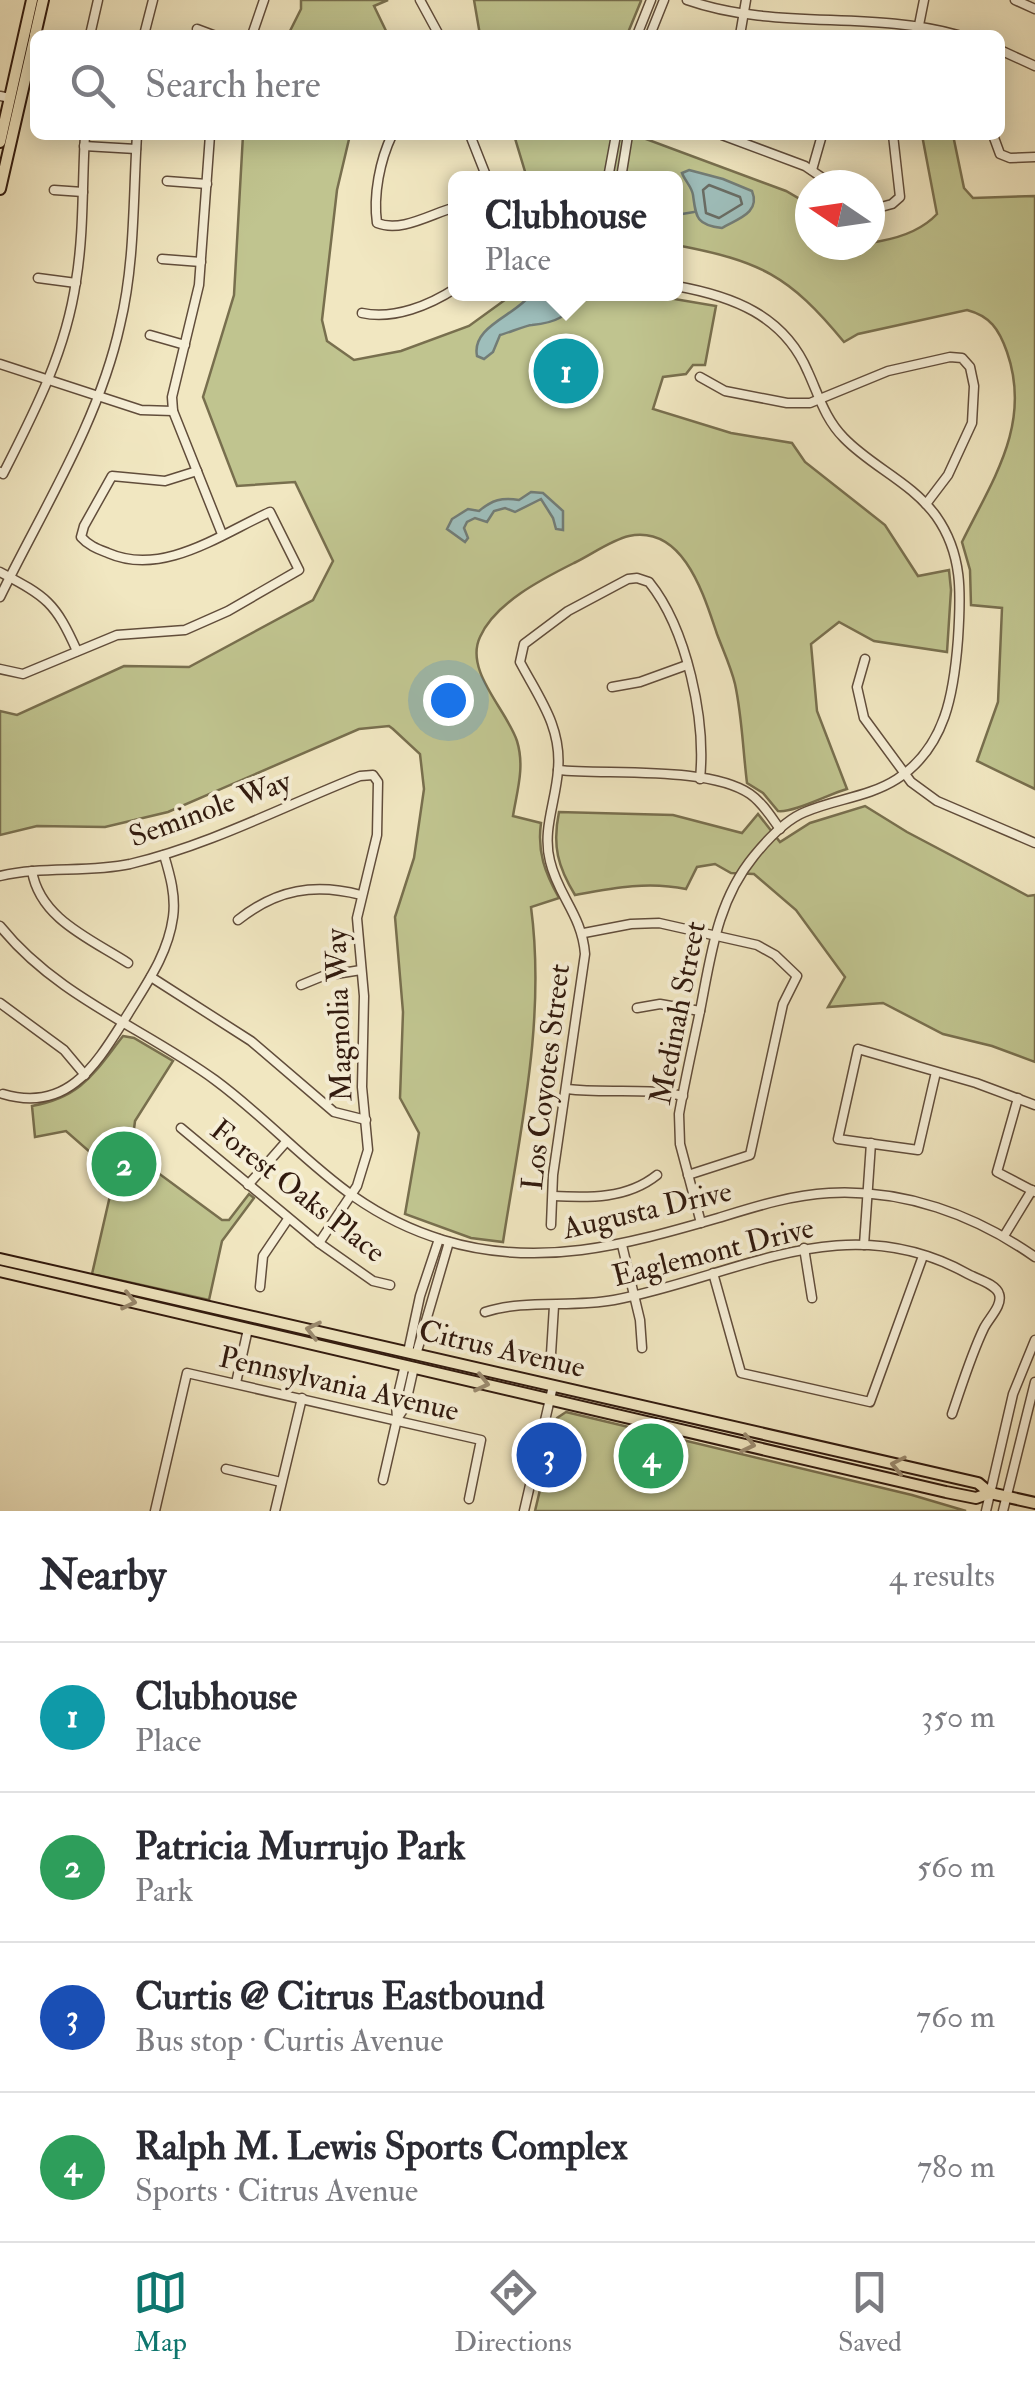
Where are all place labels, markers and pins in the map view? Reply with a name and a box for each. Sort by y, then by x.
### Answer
pin: 1 [534,334,598,408]
pin: 2 [92,1126,156,1202]
pin: 3 [516,1418,582,1492]
pin: 4 [618,1418,684,1494]

